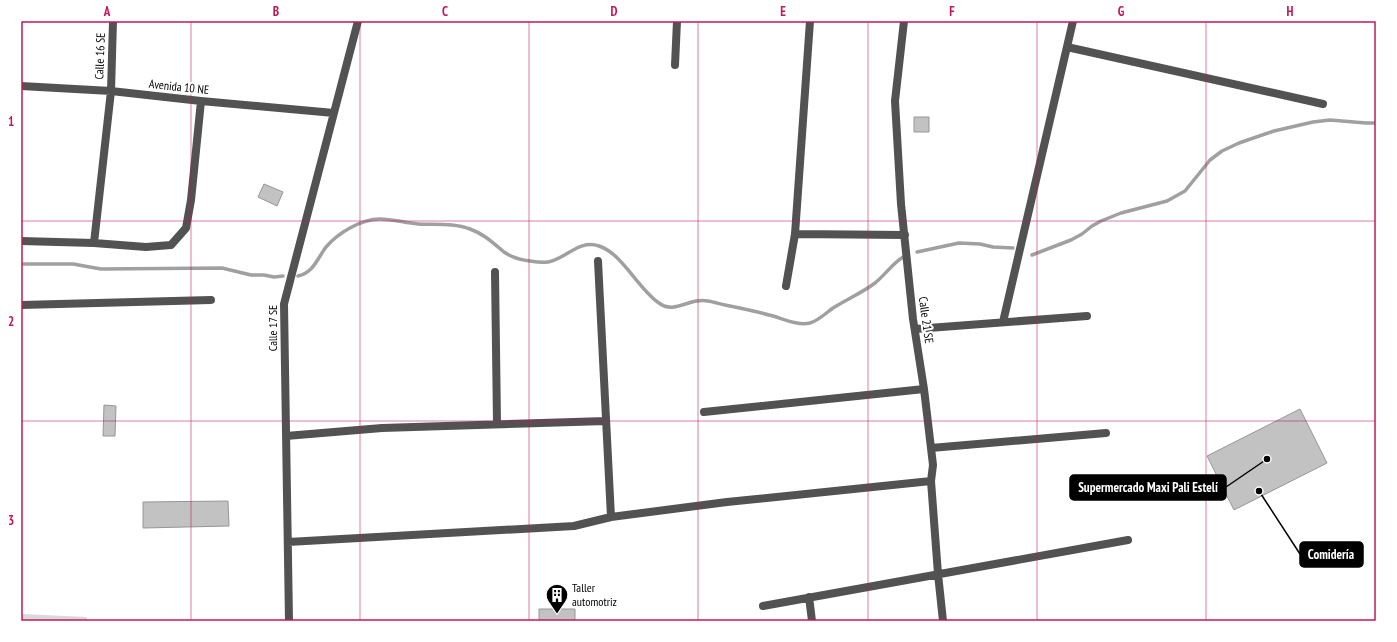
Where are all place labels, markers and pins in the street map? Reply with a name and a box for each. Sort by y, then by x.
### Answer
callout: Supermercado Maxi Pali Estelí [1070,475,1226,500]
callout: Comidería [1300,542,1363,567]
place label: Taller automotriz [572,580,617,609]
building icon: Taller automotriz [544,582,570,615]

